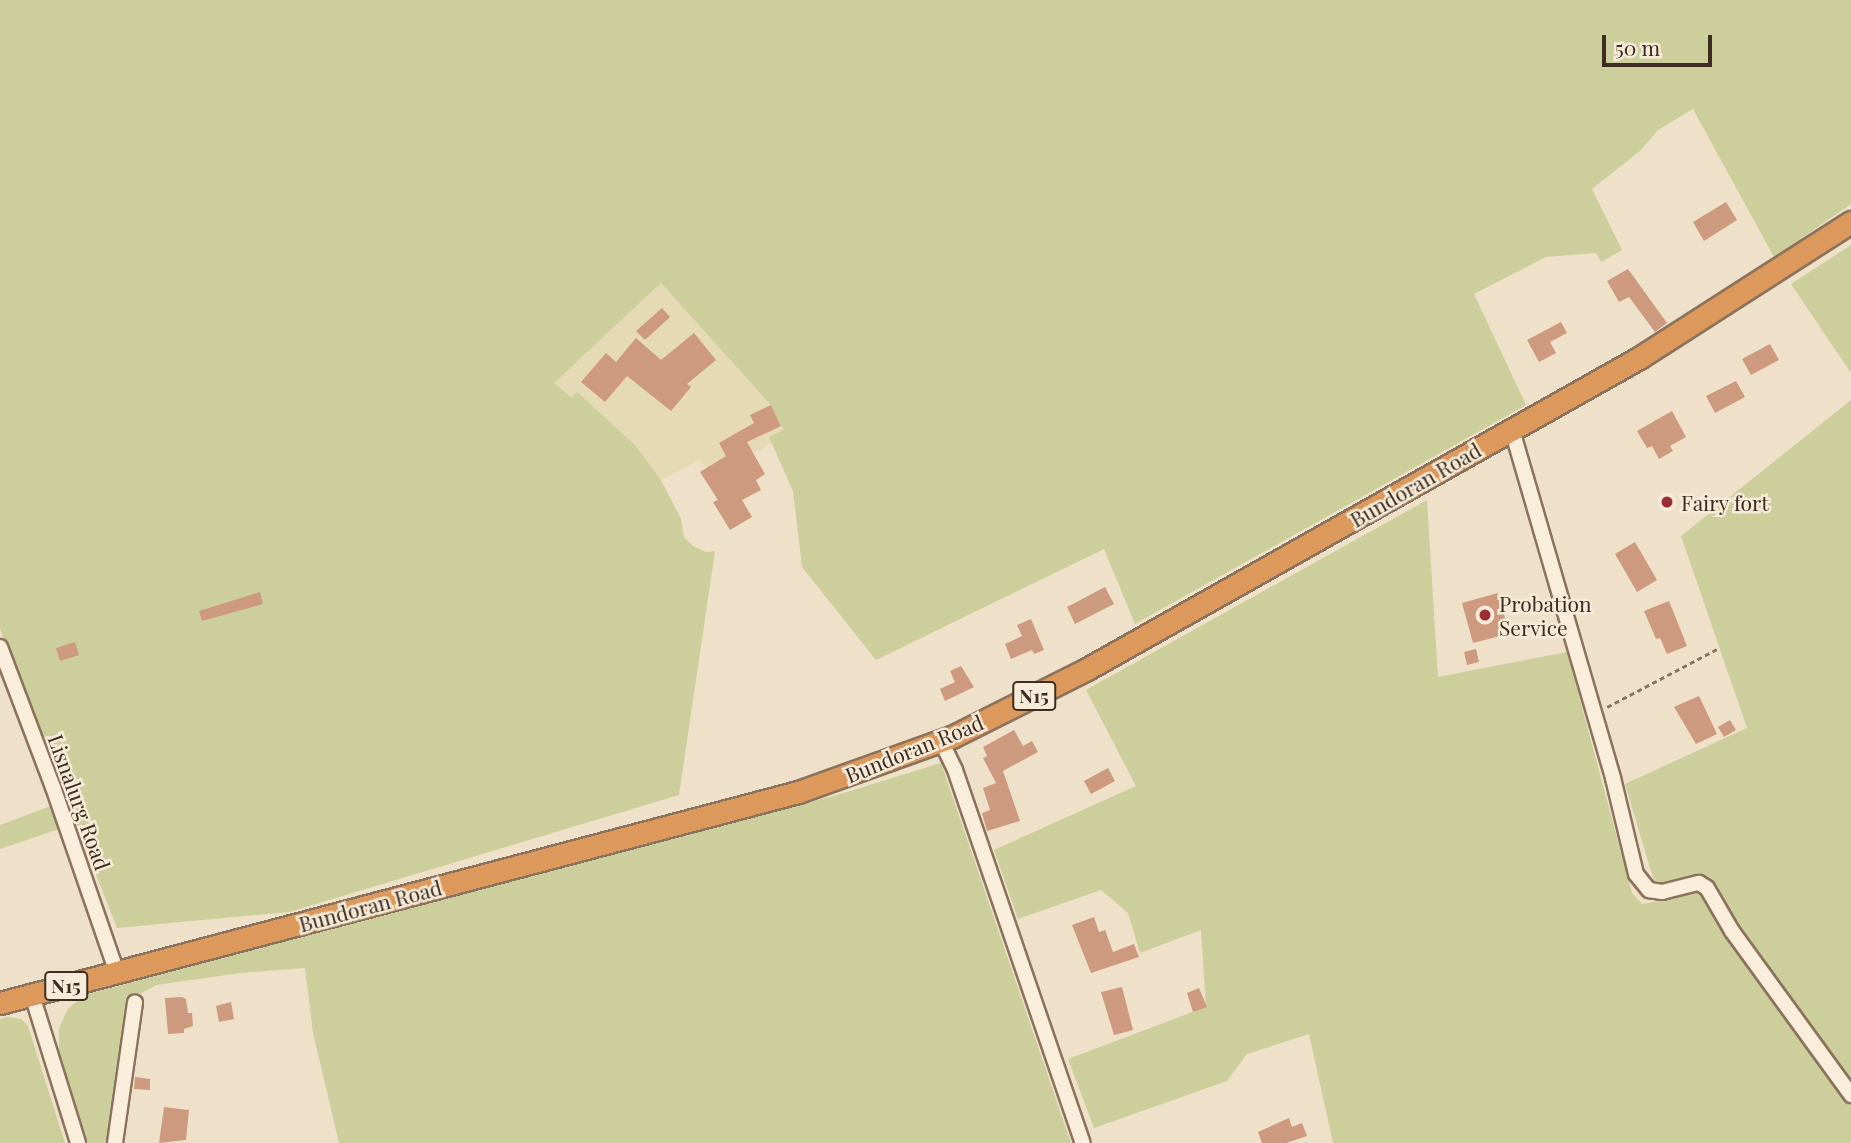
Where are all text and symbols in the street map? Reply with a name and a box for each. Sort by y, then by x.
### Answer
scale bar [1606,21,1716,65]
text: 50 m [1615,33,1660,61]
street label: Bundoran Road [1345,436,1485,532]
place label: Fairy fort [1681,489,1769,515]
marker: Fairy fort [1659,494,1675,510]
place label: Probation Service [1499,590,1592,640]
marker: Probation Service [1477,607,1493,623]
road number: N15 [1011,680,1057,712]
street label: Bundoran Road [841,709,987,787]
street label: Lisnalurg Road [44,731,116,873]
street label: Bundoran Road [296,874,444,936]
road number: N15 [43,970,89,1002]

